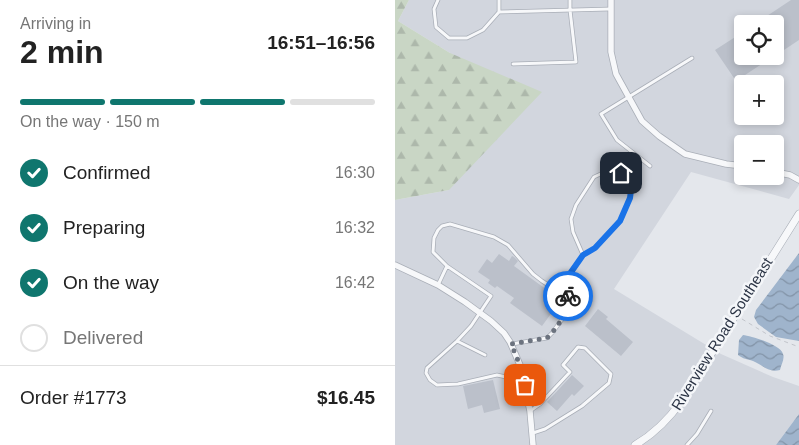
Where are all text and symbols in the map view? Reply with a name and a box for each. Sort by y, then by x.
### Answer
text: Arriving in [20,15,91,32]
map controls [734,15,784,185]
button: locate [734,15,784,65]
text: 16:51–16:56 [267,32,375,53]
text: 2 min [20,34,104,70]
button: + [734,75,784,125]
text: On the way · 150 m [20,113,160,130]
button: − [734,135,784,185]
pin [600,152,642,194]
icon: check [20,159,48,187]
icon: home [607,159,635,187]
text: Confirmed [63,162,151,183]
text: 16:30 [335,164,375,181]
icon: check [20,214,48,242]
text: Preparing [63,217,145,238]
text: 16:32 [335,219,375,236]
street label: Riverview Road Southeast [668,254,776,413]
icon: check [20,269,48,297]
courier [543,271,593,321]
text: On the way [63,272,159,293]
text: 16:42 [335,274,375,291]
icon: bike [554,282,582,310]
text: Delivered [63,327,143,348]
pin [504,364,546,406]
icon: bag [511,371,539,399]
text: Order #1773 [20,387,127,408]
text: $16.45 [317,387,375,408]

